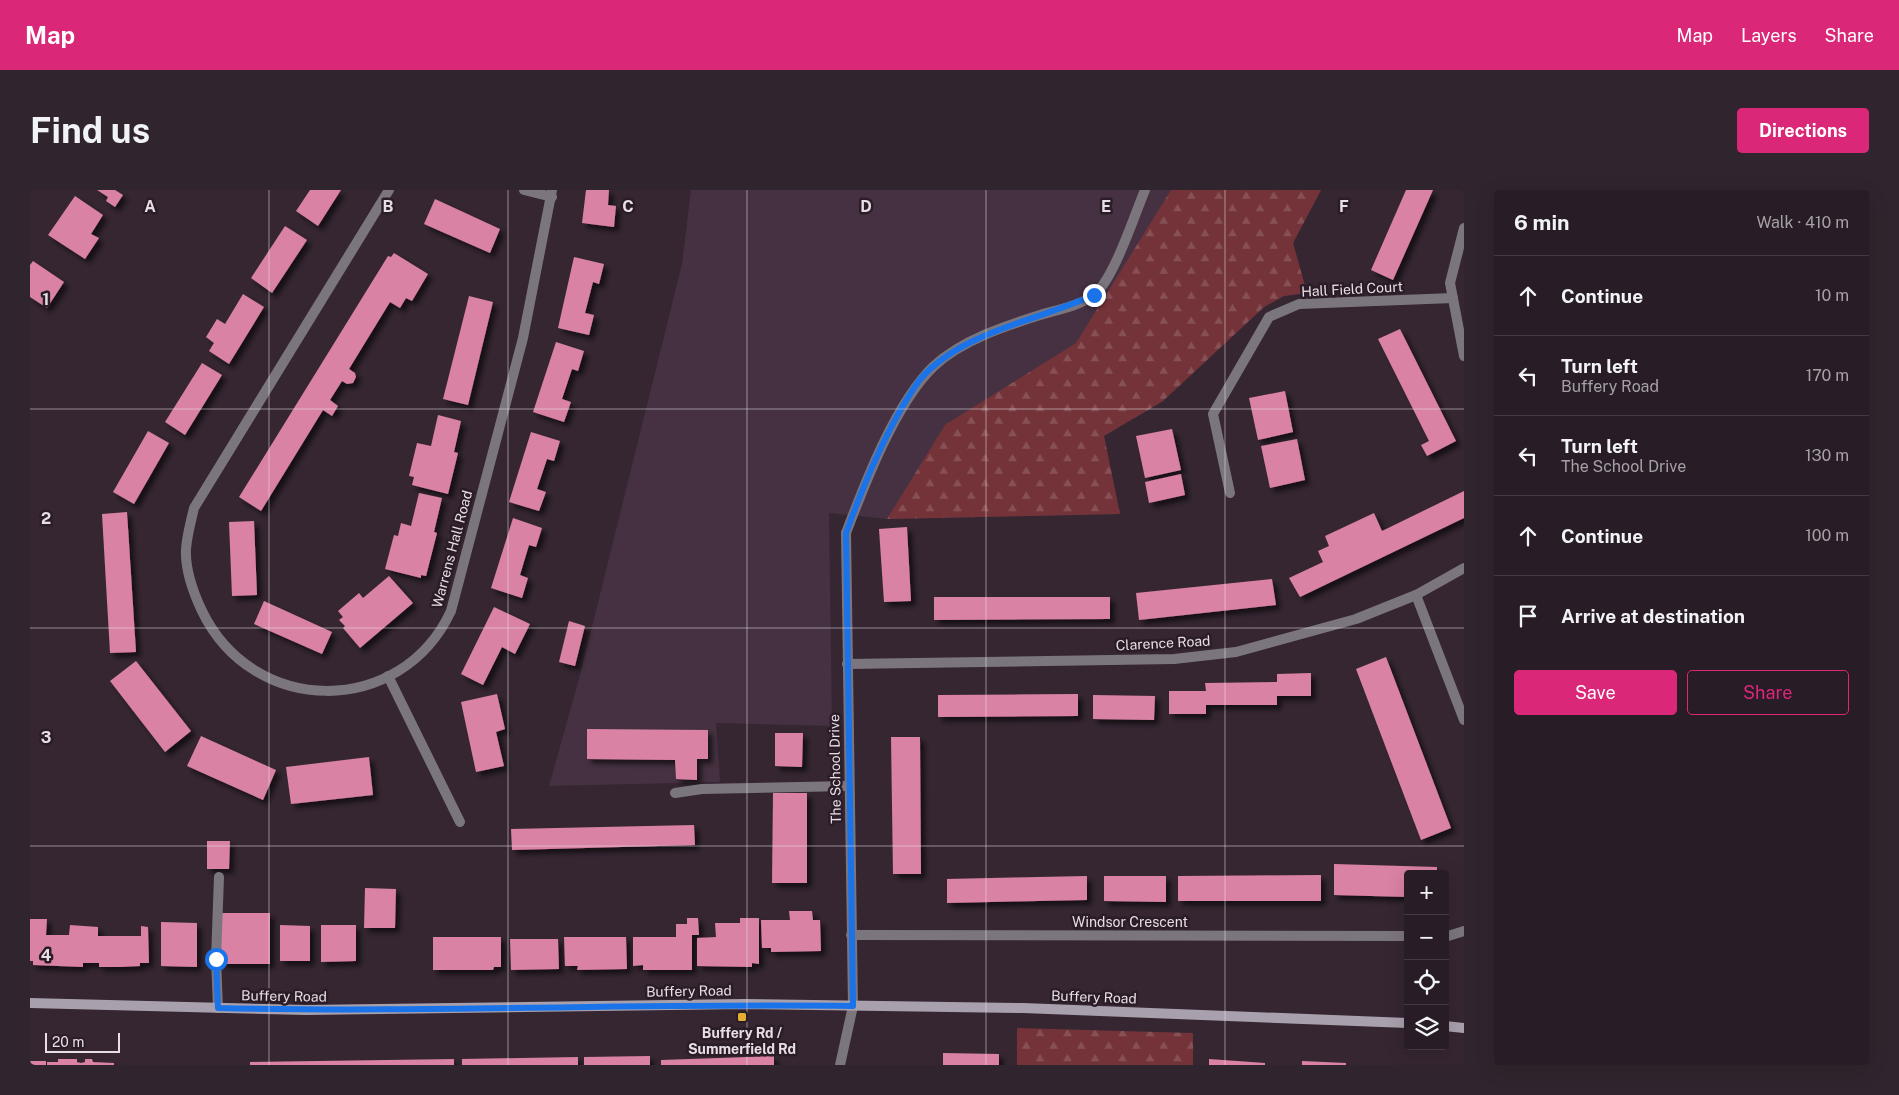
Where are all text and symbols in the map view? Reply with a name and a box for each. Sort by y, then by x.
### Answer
text: Map [25,21,75,49]
text: Map [1677,25,1713,46]
text: Layers [1741,25,1797,46]
text: Share [1825,25,1874,46]
button: Directions [1737,108,1869,153]
text: Find us [30,110,150,151]
text: A [144,197,156,216]
text: B [383,197,394,216]
text: C [622,197,634,216]
text: D [860,197,872,216]
text: E [1101,197,1111,216]
text: F [1339,197,1349,216]
text: 6 min [1514,210,1570,235]
text: Walk · 410 m [1756,213,1849,232]
street label: Hall Field Court [1301,278,1403,300]
icon: ahead [1514,282,1542,310]
route end [1083,284,1106,307]
text: Continue [1561,285,1643,307]
text: 10 m [1815,286,1849,305]
text: 1 [43,290,49,309]
text: Turn left [1561,355,1638,377]
icon: left [1514,362,1542,390]
text: 170 m [1806,366,1849,385]
text: Buffery Road [1561,377,1659,396]
text: Turn left [1561,435,1638,457]
icon: left [1514,442,1542,470]
text: 130 m [1805,446,1849,465]
text: The School Drive [1561,457,1686,476]
street label: Warrens Hall Road [429,489,475,609]
text: 2 [41,509,51,528]
icon: ahead [1514,522,1542,550]
text: Continue [1561,525,1643,547]
text: 100 m [1805,526,1849,545]
icon: arrive [1514,602,1542,630]
text: Arrive at destination [1561,605,1745,627]
street label: Clarence Road [1115,633,1211,653]
button: Save [1514,670,1677,715]
button: Share [1687,670,1849,715]
street label: The School Drive [826,714,844,824]
text: 3 [41,728,51,747]
map controls [1404,870,1449,1050]
button: + [1404,870,1449,915]
street label: Windsor Crescent [1072,914,1188,930]
button: − [1404,915,1449,960]
text: 4 [41,946,52,965]
route start [205,948,228,971]
button: locate [1404,960,1449,1005]
street label: Buffery Road [646,982,732,1000]
street label: Buffery Road [241,987,327,1005]
street label: Buffery Road [1051,988,1137,1006]
button: layers [1404,1005,1449,1050]
marker: Buffery Rd / Summerfield Rd [736,1011,748,1023]
place label: Buffery Rd / Summerfield Rd [688,1025,796,1057]
scale bar [45,1030,120,1053]
text: 20 m [52,1034,84,1050]

